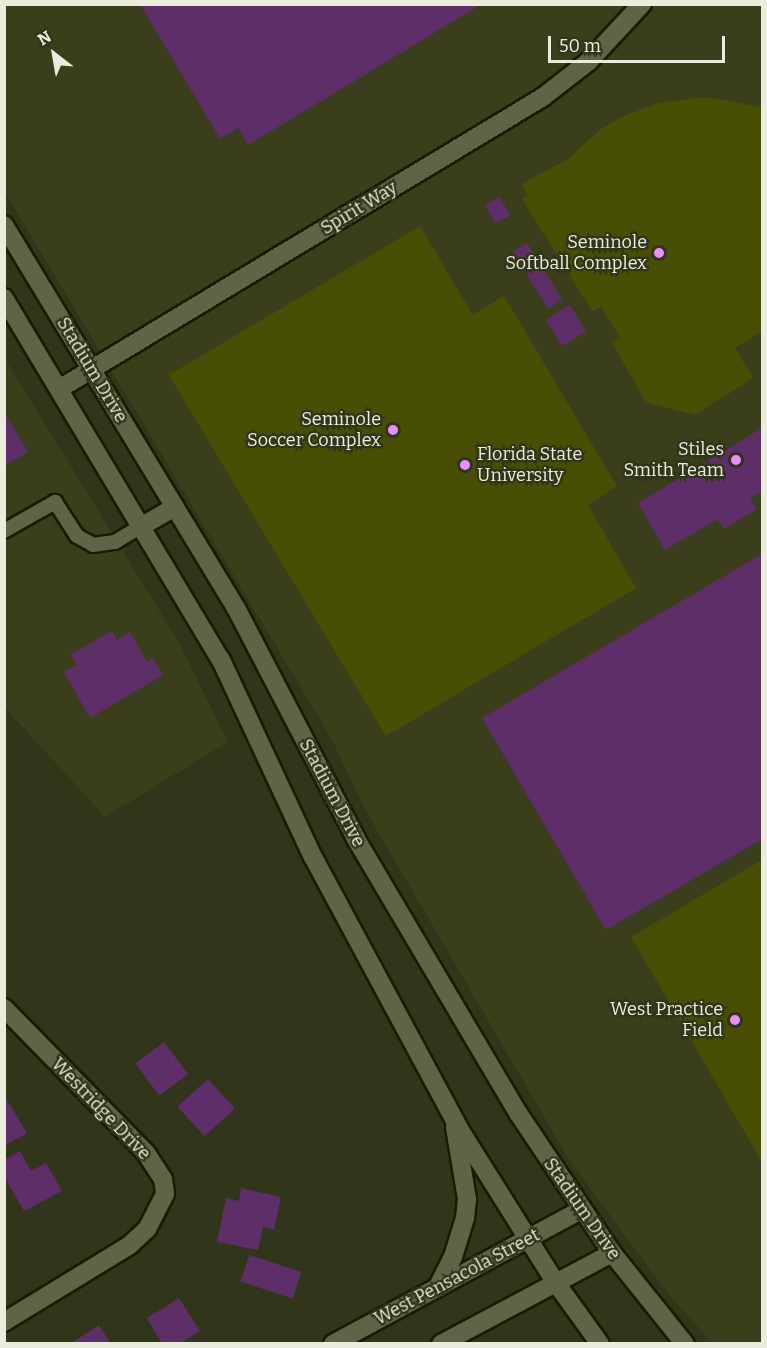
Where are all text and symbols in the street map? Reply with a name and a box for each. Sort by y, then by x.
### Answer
north arrow [24,24,84,84]
scale bar [551,24,728,62]
text: N [34,27,55,49]
text: 50 m [559,35,601,57]
street label: Spirit Way [317,177,401,239]
place label: Seminole Softball Complex [505,232,647,274]
marker: Seminole Softball Complex [652,246,666,260]
street label: Stadium Drive [52,313,132,427]
place label: Seminole Soccer Complex [247,409,381,452]
marker: Seminole Soccer Complex [386,423,400,437]
place label: Stiles Smith Team [624,439,724,482]
place label: Florida State University [477,444,582,486]
marker: Stiles Smith Team [729,453,743,467]
marker: Florida State University [458,458,472,472]
street label: Stadium Drive [295,735,369,851]
place label: West Practice Field [610,999,723,1042]
marker: West Practice Field [728,1013,742,1027]
street label: Westridge Drive [47,1053,155,1165]
street label: Stadium Drive [539,1154,625,1264]
street label: West Pensacola Street [371,1224,543,1330]

